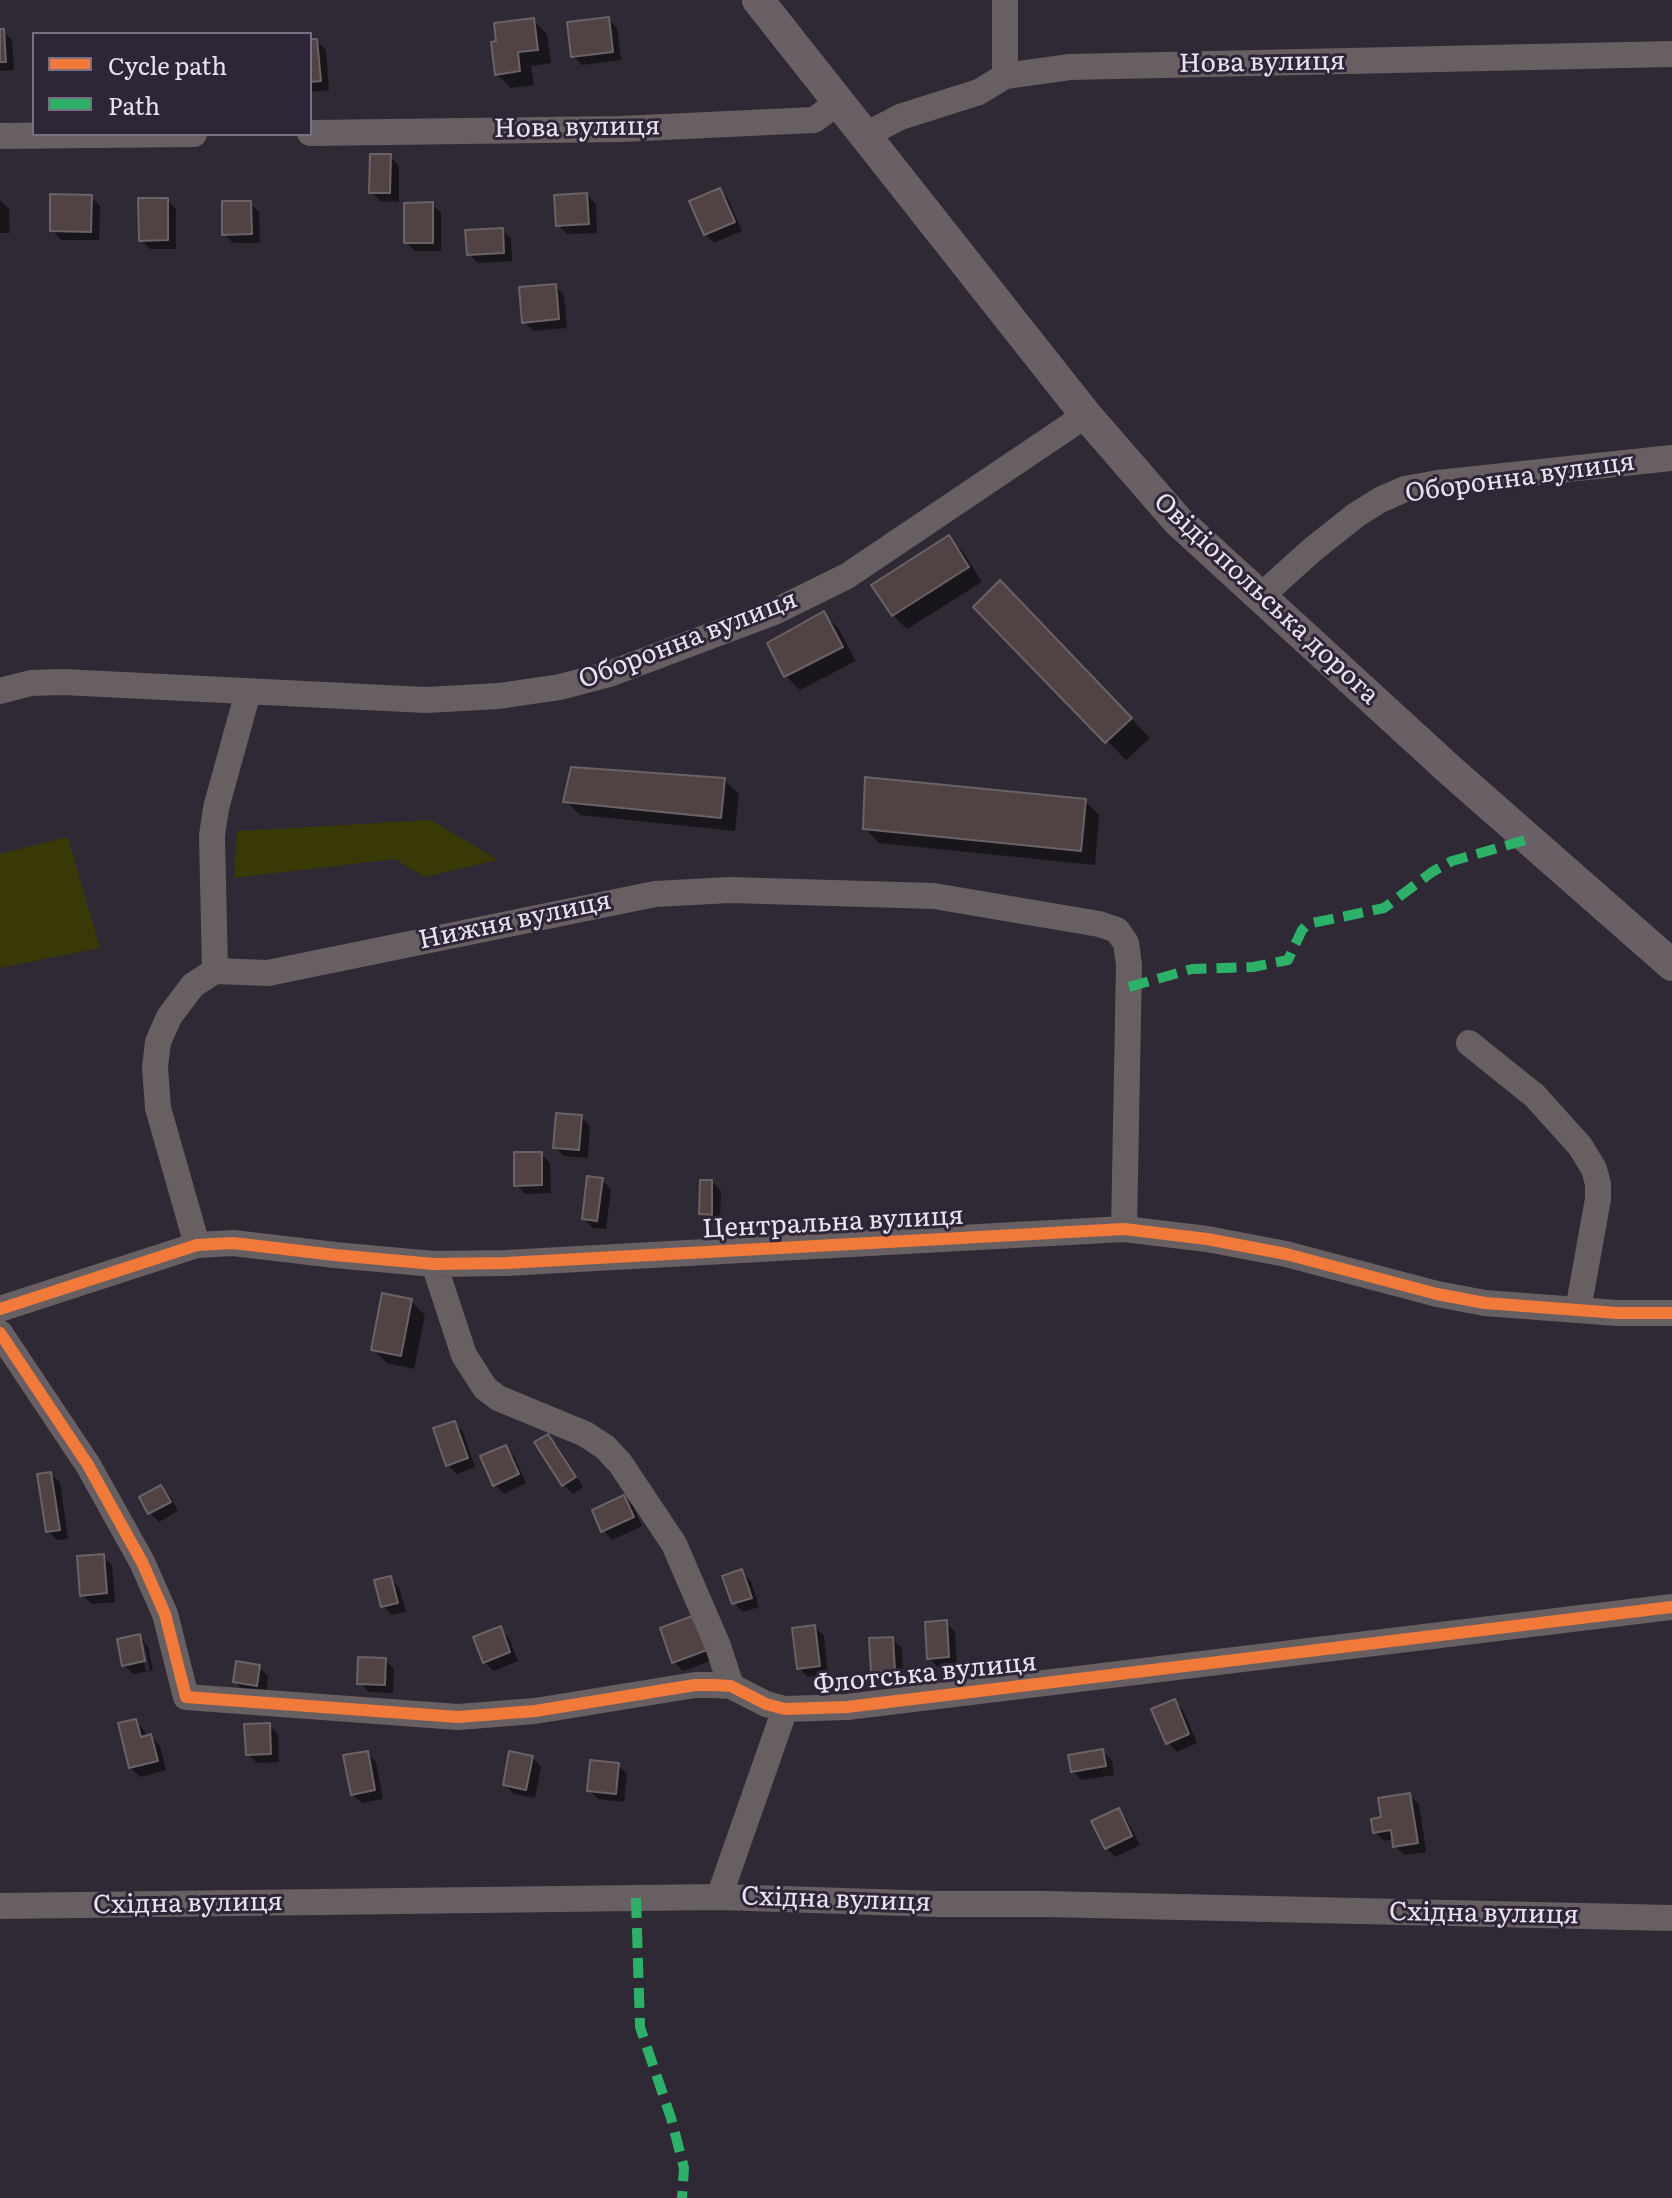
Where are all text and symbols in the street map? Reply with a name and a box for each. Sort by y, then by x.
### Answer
legend [32,32,312,136]
street label: Нова вулиця [1178,46,1346,80]
text: Cycle path [108,47,227,82]
text: Path [108,87,160,122]
street label: Нова вулиця [493,111,661,145]
street label: Оборонна вулиця [1403,446,1637,510]
street label: Овідіопольська дорога [1147,487,1385,711]
street label: Оборонна вулиця [574,584,802,696]
street label: Нижня вулиця [416,885,614,957]
street label: Центральна вулиця [701,1201,965,1245]
street label: Флотська вулиця [812,1647,1038,1701]
street label: Східна вулиця [741,1881,931,1919]
street label: Східна вулиця [93,1887,283,1921]
street label: Східна вулиця [1389,1897,1579,1931]

